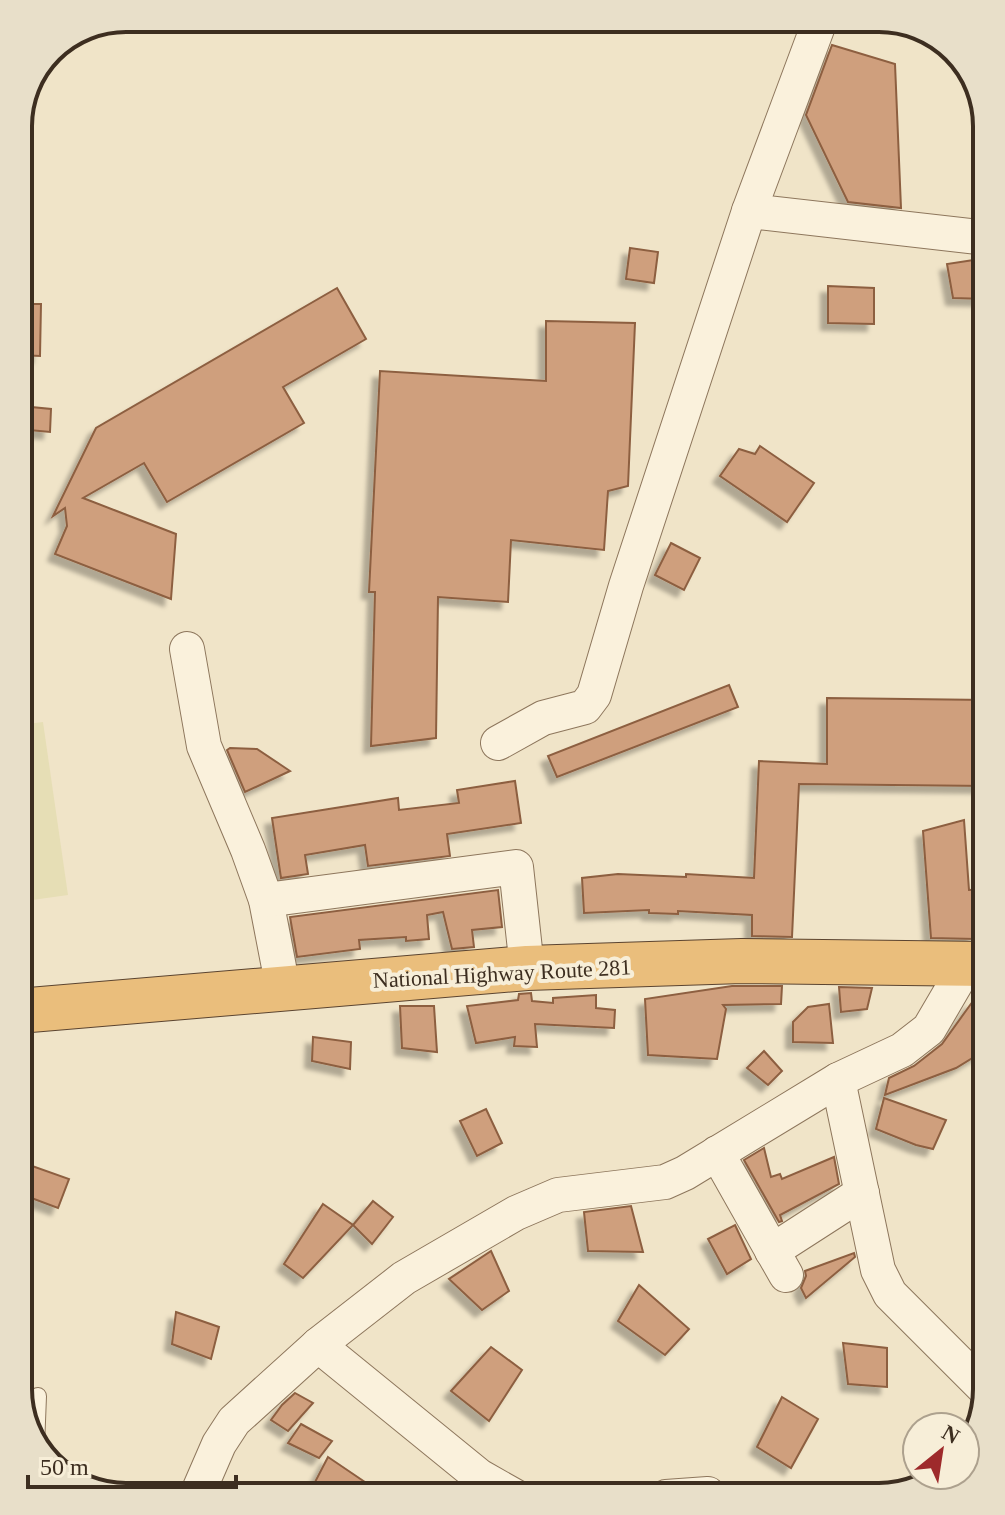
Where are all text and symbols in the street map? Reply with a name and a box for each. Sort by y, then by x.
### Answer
street label: National Highway Route 281 [372,954,632,993]
north arrow [901,1411,981,1491]
text: N [938,1419,964,1449]
scale bar [28,1439,236,1489]
text: 50 m [40,1454,89,1480]

